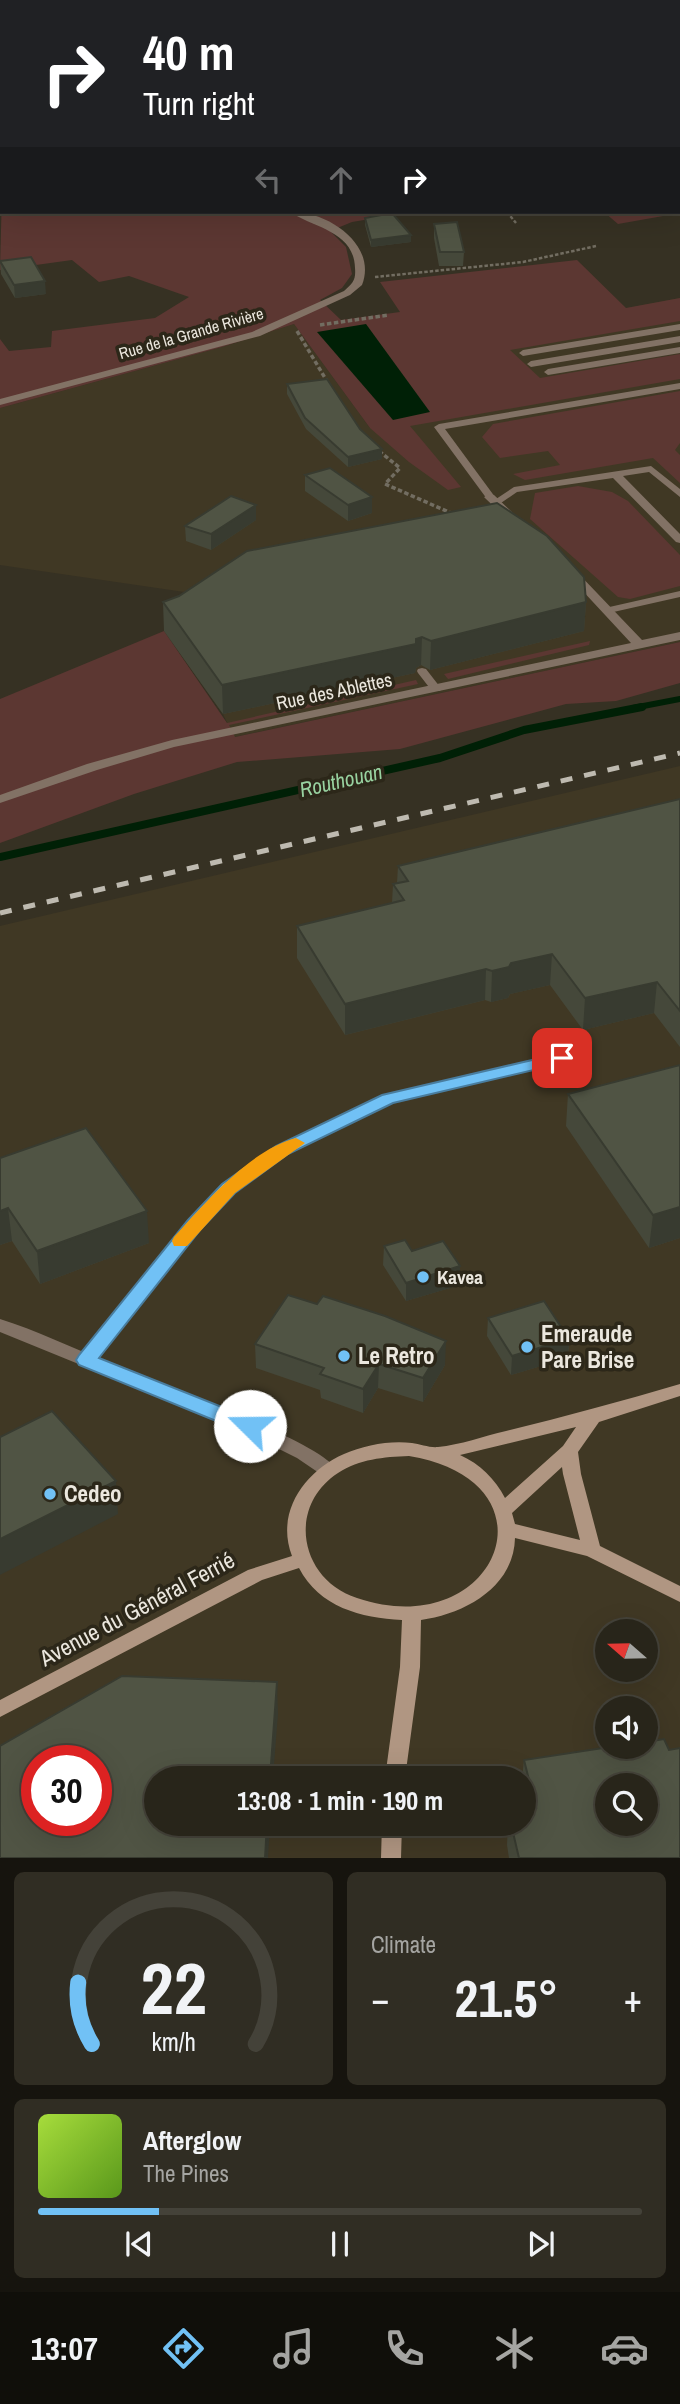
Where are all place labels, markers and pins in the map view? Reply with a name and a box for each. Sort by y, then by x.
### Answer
pin [532,1028,592,1088]
place label: Kavea [437,1264,483,1290]
marker: Kavea [415,1269,431,1285]
place label: Emeraude Pare Brise [541,1318,634,1375]
marker: Emeraude Pare Brise [519,1339,535,1355]
place label: Le Retro [358,1340,435,1371]
marker: Le Retro [336,1348,352,1364]
place label: Cedeo [64,1478,122,1509]
marker: Cedeo [42,1486,58,1502]

